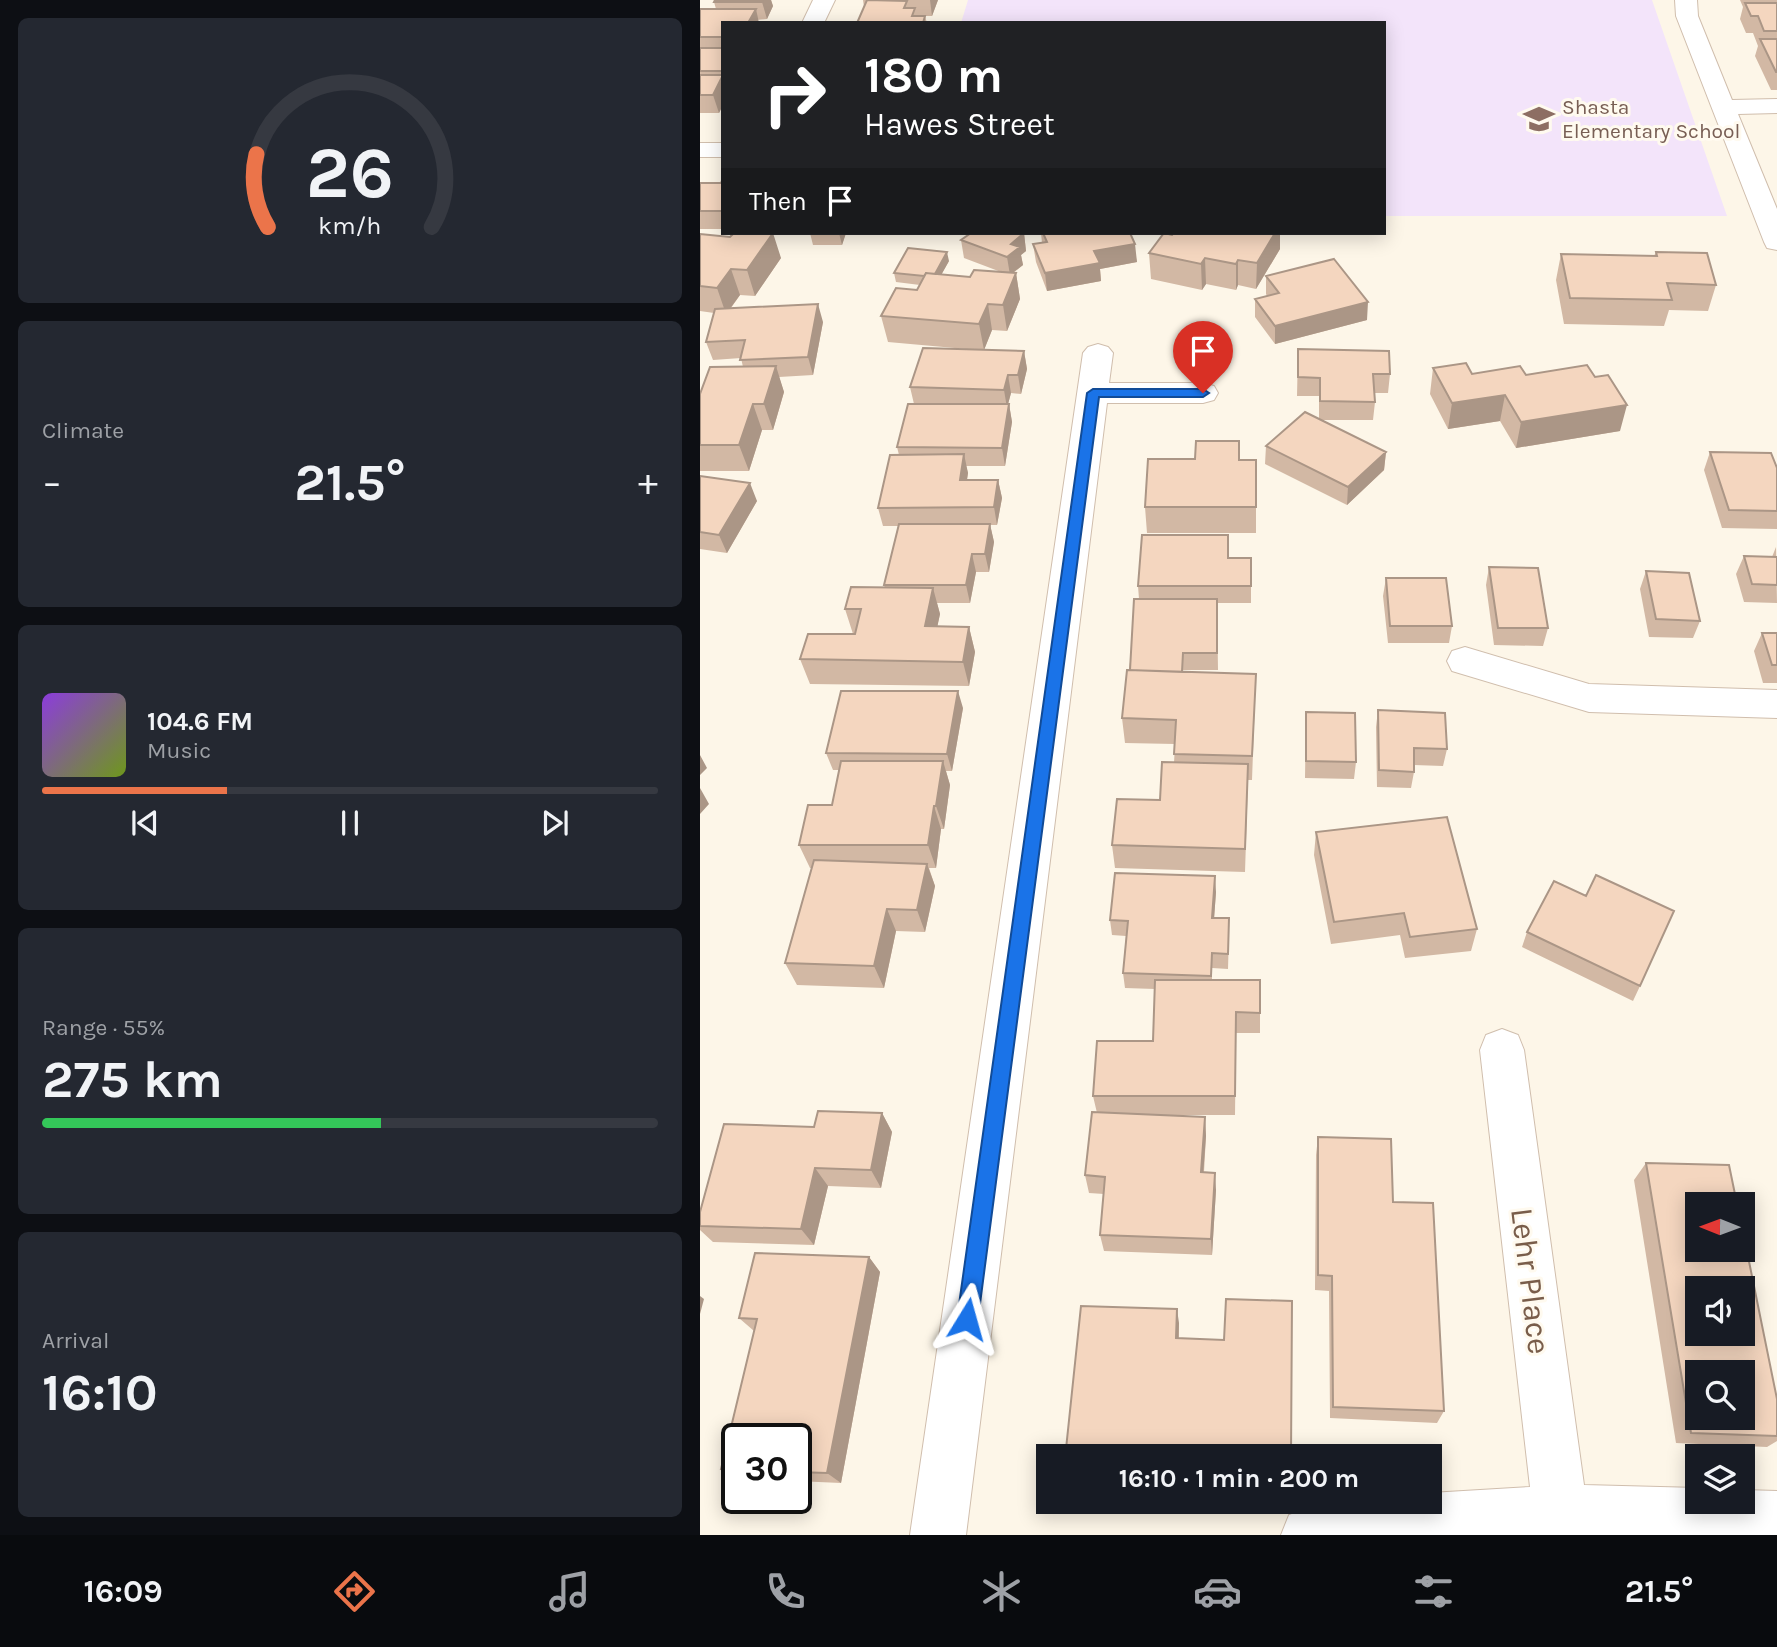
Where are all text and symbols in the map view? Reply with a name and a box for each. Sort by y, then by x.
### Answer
text: 180 m [864,47,1003,104]
icon: right [749,49,840,140]
place label: Shasta Elementary School [1562,95,1740,143]
school or university icon: Shasta Elementary School [1522,102,1556,136]
text: Hawes Street [864,106,1055,143]
text: 26 [306,130,394,215]
icon: arrive [821,182,859,220]
text: Then [749,186,807,217]
text: km/h [318,211,382,240]
pin [1173,321,1233,393]
icon: arrive [1184,332,1222,370]
text: Climate [42,417,124,444]
text: 21.5° [294,452,406,513]
text: − [42,460,62,505]
text: + [638,460,658,505]
text: 104.6 FM [147,706,253,737]
text: Music [147,737,211,764]
icon: previous [126,804,164,842]
icon: pause [331,804,369,842]
icon: next [536,804,574,842]
text: Range · 55% [42,1014,165,1041]
text: 275 km [42,1049,223,1110]
north arrow [1685,1192,1755,1262]
map controls [1685,1192,1755,1514]
street label: Lehr Place [1503,1206,1558,1356]
button: sound [1685,1276,1755,1346]
position arrow [930,1282,1004,1356]
text: Arrival [42,1327,109,1354]
button: search [1685,1360,1755,1430]
text: 16:10 [42,1362,158,1423]
speed limit sign: 30 [721,1423,812,1514]
button: layers [1685,1444,1755,1514]
text: 16:10 · 1 min · 200 m [1119,1463,1359,1494]
icon: directions [330,1567,379,1616]
icon: music [545,1567,594,1616]
icon: phone [761,1567,810,1616]
icon: climate [977,1567,1026,1616]
icon: car [1193,1567,1242,1616]
icon: filters [1409,1567,1458,1616]
text: 16:09 [83,1573,163,1610]
text: 21.5° [1625,1573,1694,1610]

